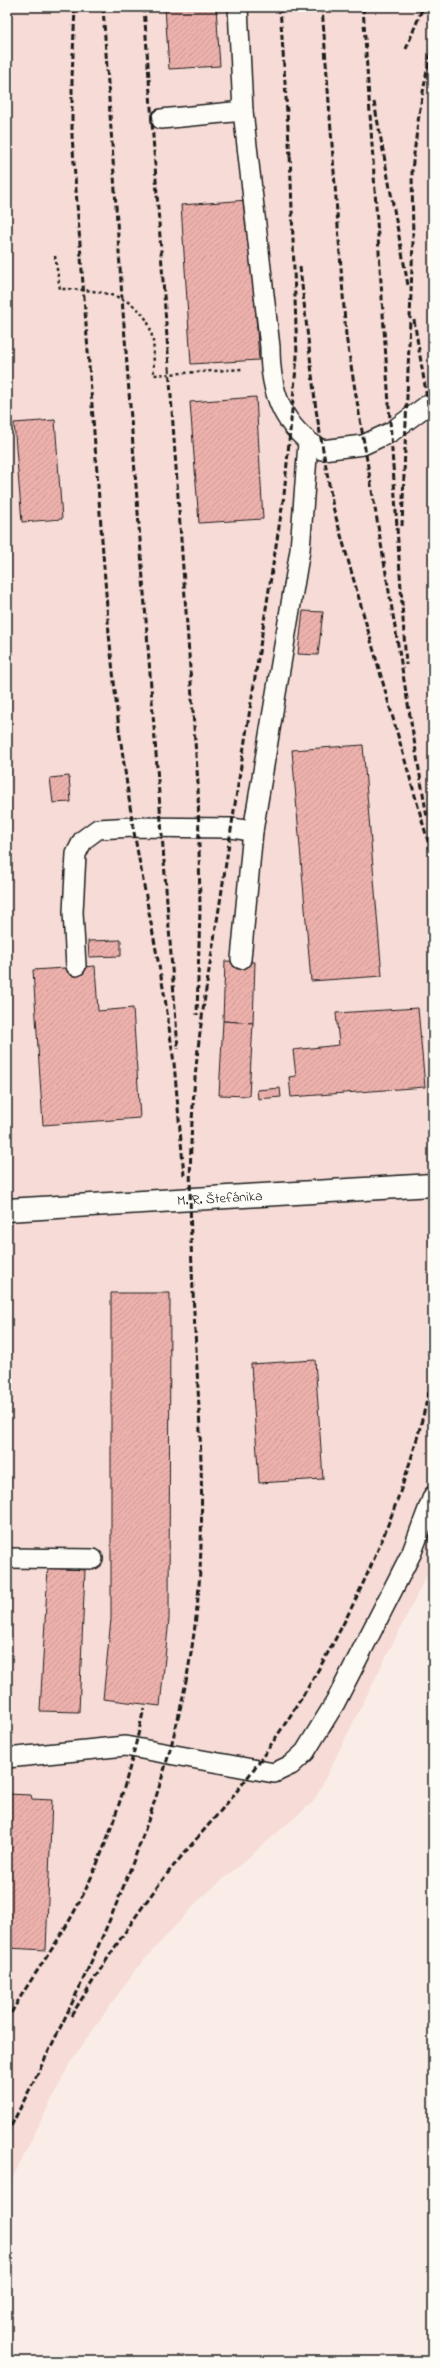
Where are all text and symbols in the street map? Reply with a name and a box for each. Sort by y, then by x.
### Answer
street label: M. R. Štefánika [176,1186,263,1212]

